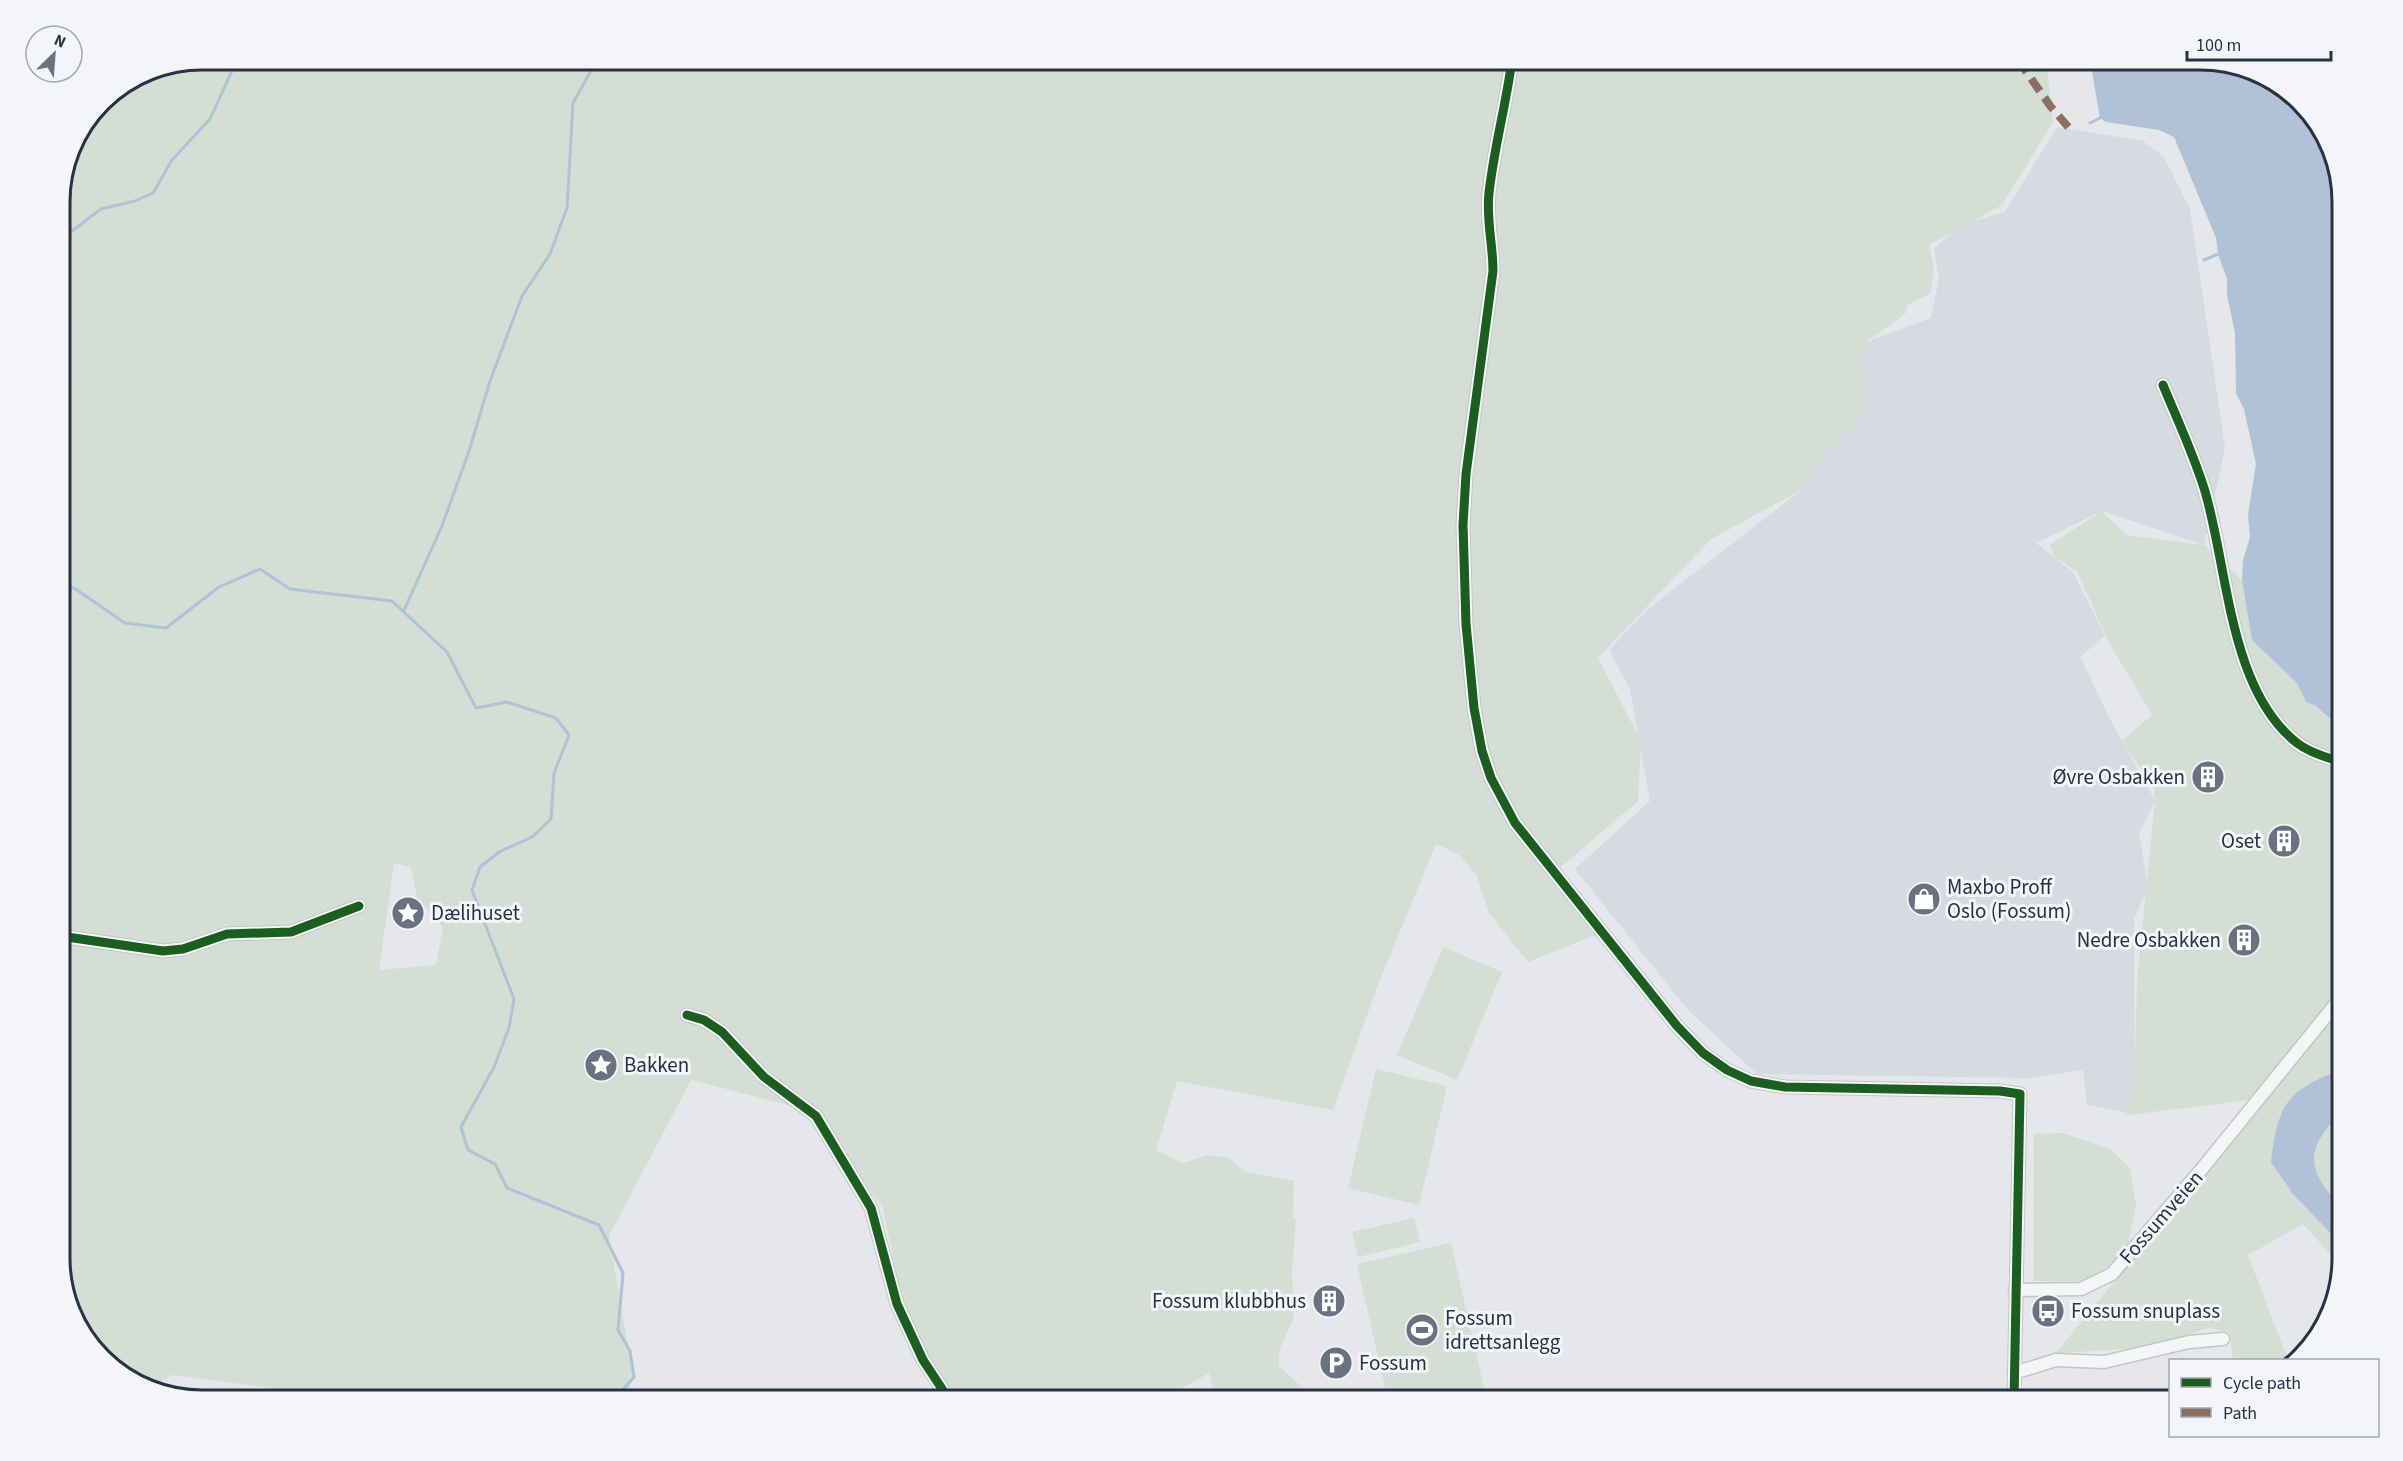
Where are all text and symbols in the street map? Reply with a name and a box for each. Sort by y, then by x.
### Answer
north arrow [24,24,84,84]
scale bar [2187,24,2331,62]
text: N [50,29,69,54]
text: 100 m [2196,33,2241,58]
building icon: Øvre Osbakken [2190,759,2226,795]
place label: Øvre Osbakken [2053,762,2185,792]
building icon: Oset [2266,823,2302,859]
place label: Oset [2221,826,2261,856]
place label: Maxbo Proff Oslo (Fossum) [1947,872,2071,926]
shop icon: Maxbo Proff Oslo (Fossum) [1906,881,1942,917]
place icon: Dælihuset [390,895,426,931]
place label: Dælihuset [431,898,520,928]
building icon: Nedre Osbakken [2226,922,2262,958]
place label: Nedre Osbakken [2077,925,2221,955]
place icon: Bakken [583,1047,619,1083]
place label: Bakken [624,1050,689,1080]
street label: Fossumveien [2112,1164,2210,1270]
building icon: Fossum klubbhus [1311,1283,1347,1319]
place label: Fossum klubbhus [1152,1286,1306,1316]
bus stop icon: Fossum snuplass [2030,1293,2066,1329]
place label: Fossum snuplass [2071,1296,2220,1326]
place label: Fossum idrettsanlegg [1445,1303,1561,1357]
sports icon: Fossum idrettsanlegg [1404,1312,1440,1348]
parking icon: Fossum [1318,1345,1354,1381]
place label: Fossum [1359,1348,1427,1378]
legend [2169,1359,2379,1437]
text: Cycle path [2223,1371,2301,1396]
text: Path [2223,1401,2257,1426]

